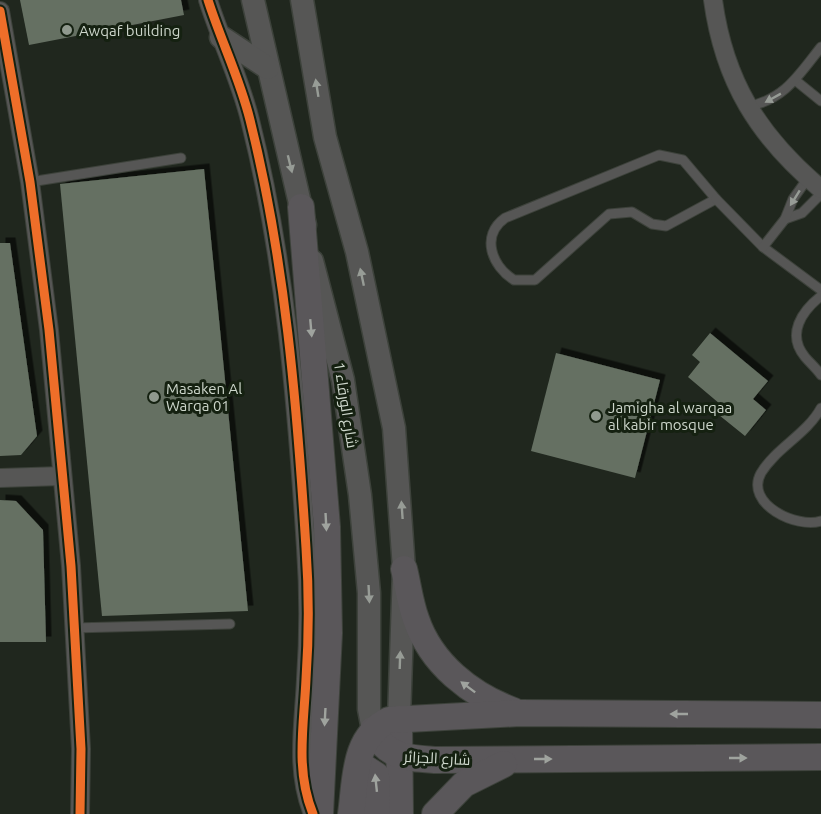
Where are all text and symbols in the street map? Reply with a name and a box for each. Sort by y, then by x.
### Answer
place label: Awqaf building [79,22,180,39]
marker: Awqaf building [60,23,74,37]
one-way arrow [312,78,321,97]
one-way arrow [764,93,781,103]
one-way arrow [285,155,295,173]
one-way arrow [789,190,800,206]
one-way arrow [357,268,367,286]
one-way arrow [306,318,316,337]
street label: شارع الورقاء 1 [328,361,361,450]
place label: Masaken Al Warqa 01 [166,380,242,414]
marker: Masaken Al Warqa 01 [147,390,161,404]
place label: Jamigha al warqaa al kabir mosque [608,399,732,433]
marker: Jamigha al warqaa al kabir mosque [589,409,603,423]
one-way arrow [397,501,406,520]
one-way arrow [322,513,331,532]
one-way arrow [364,585,373,604]
one-way arrow [396,651,405,670]
one-way arrow [461,681,477,693]
one-way arrow [320,708,329,727]
one-way arrow [669,709,688,719]
street label: شارع الجزائر [402,748,471,771]
one-way arrow [729,753,748,763]
one-way arrow [534,754,553,764]
one-way arrow [371,773,381,792]

